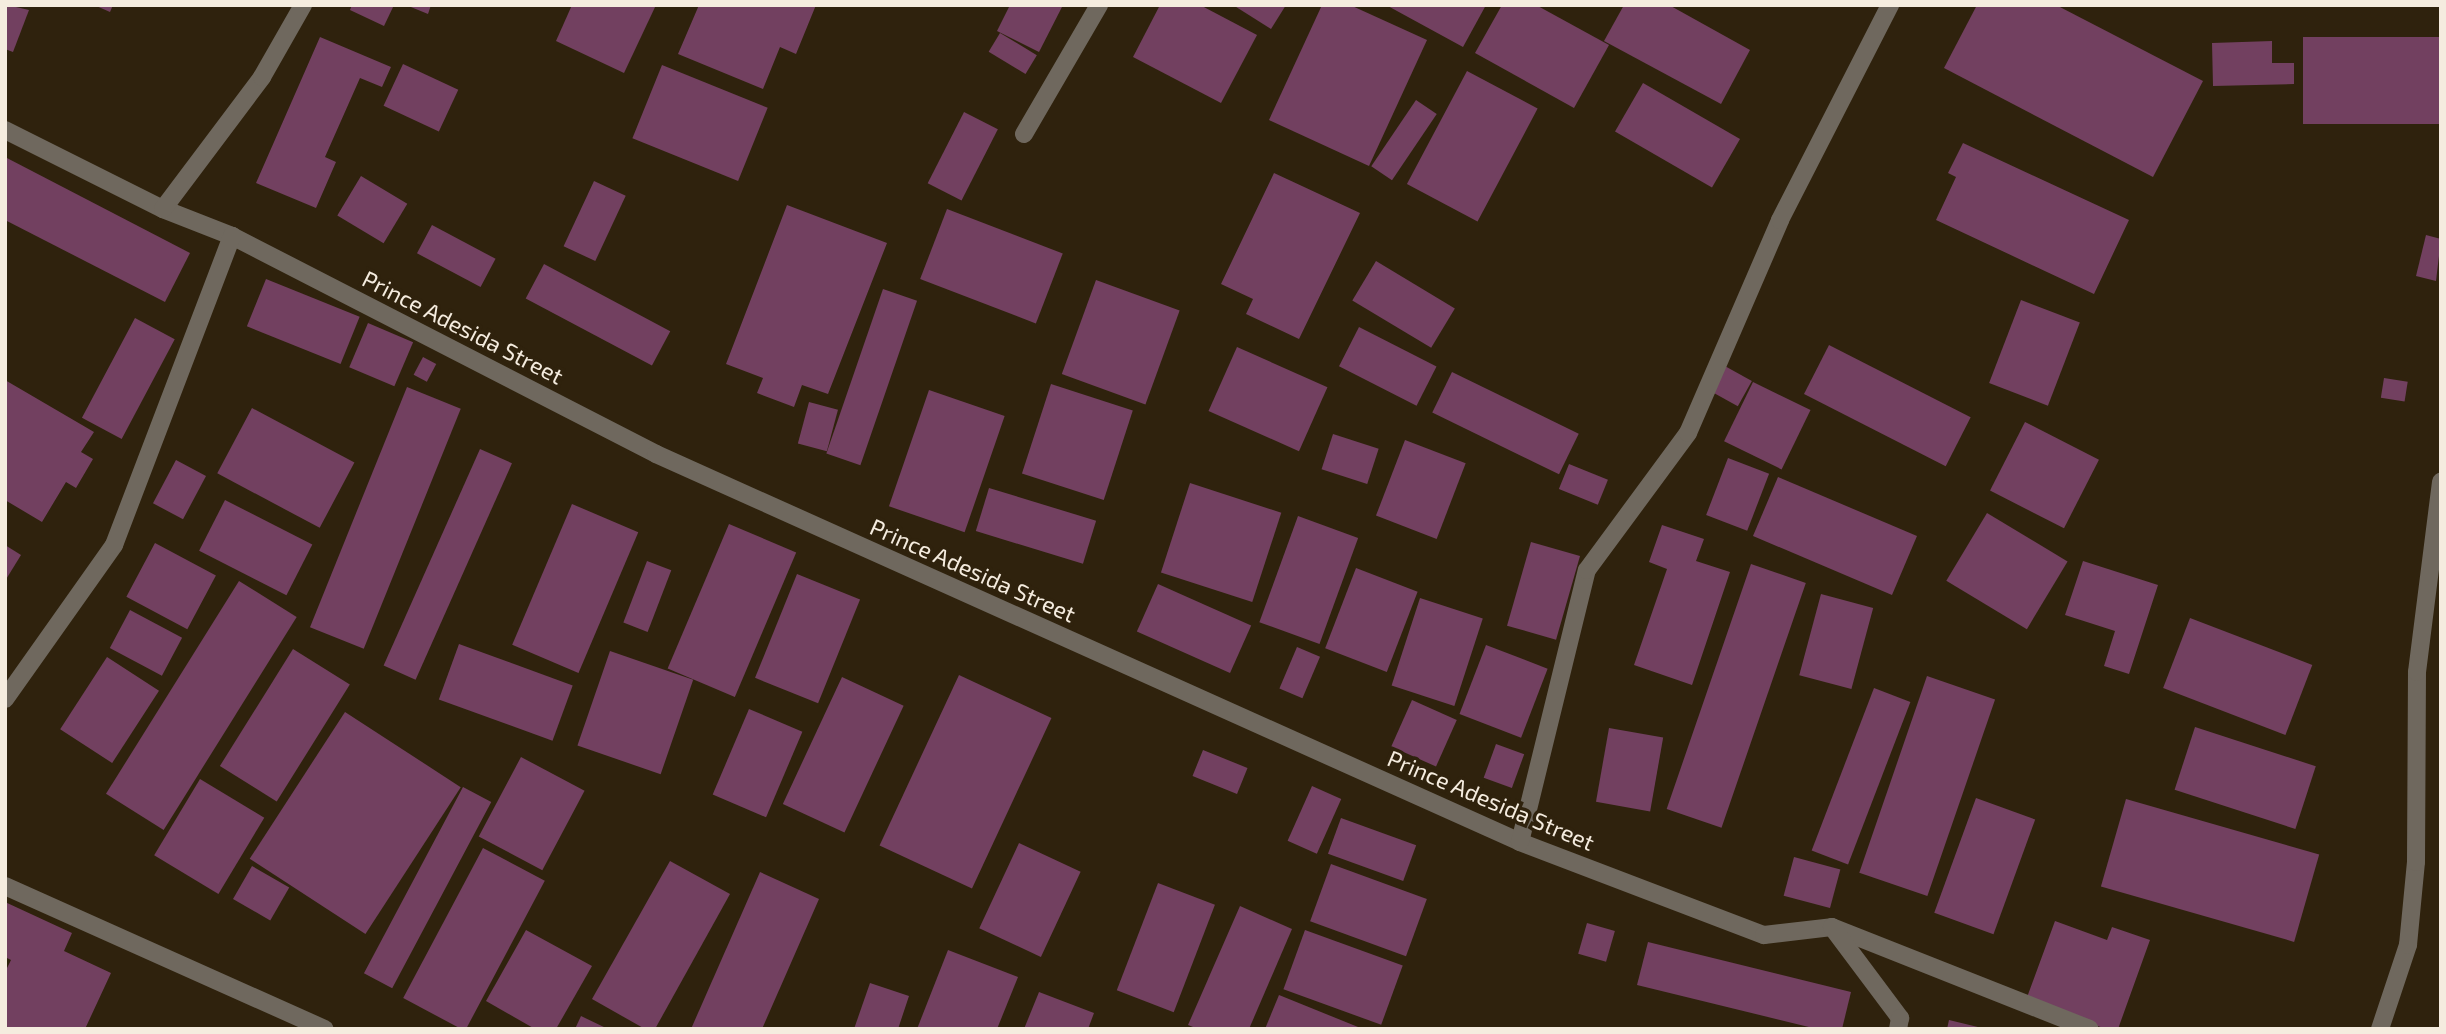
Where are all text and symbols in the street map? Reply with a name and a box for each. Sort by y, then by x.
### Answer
street label: Prince Adesida Street [358,264,568,390]
street label: Prince Adesida Street [866,512,1080,628]
street label: Prince Adesida Street [1383,744,1599,856]

